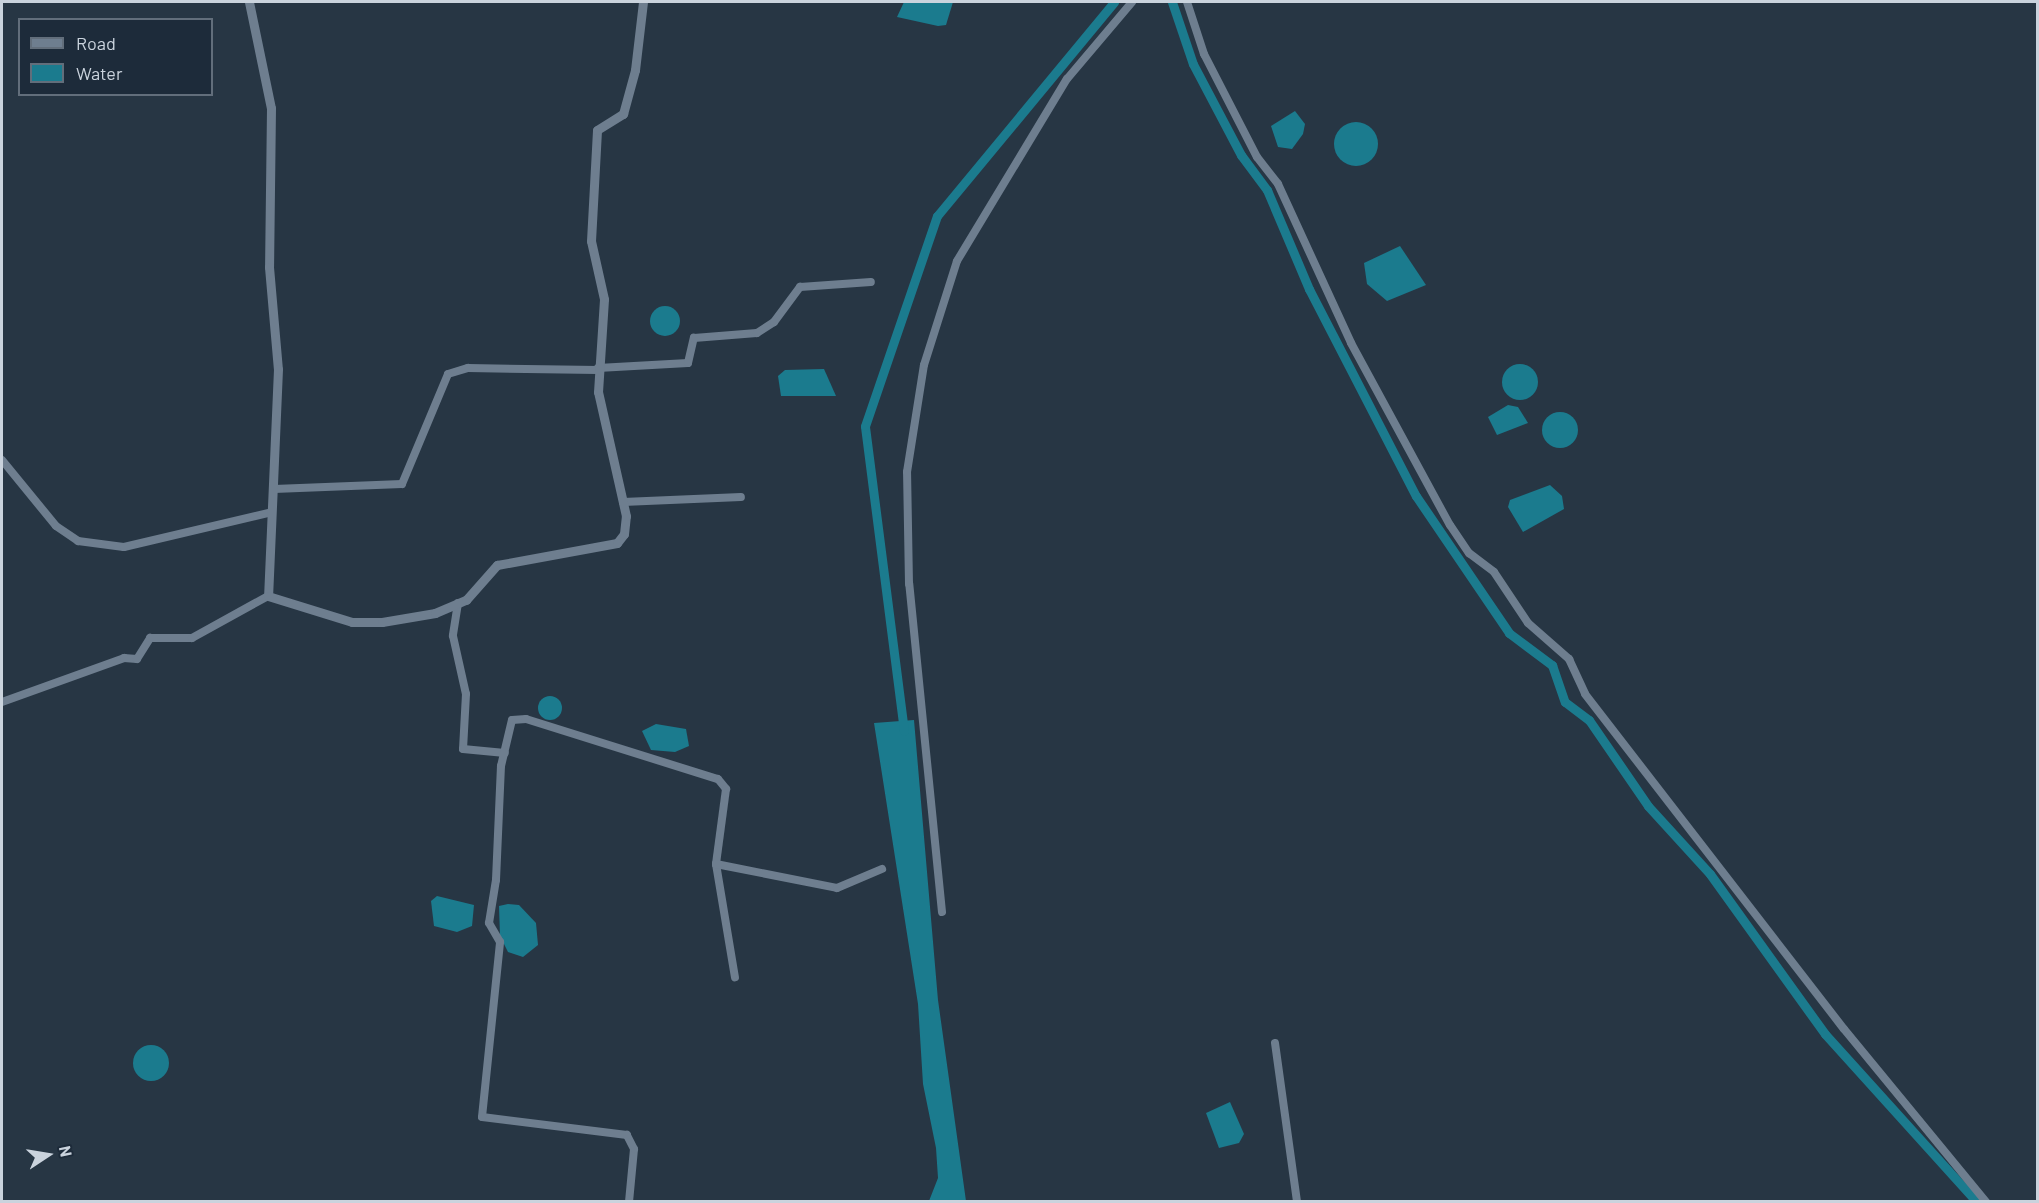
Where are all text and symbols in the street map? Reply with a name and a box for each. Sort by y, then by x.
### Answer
legend [18,18,213,96]
text: Road [76,32,116,54]
text: Water [76,62,123,84]
north arrow [18,1125,78,1185]
text: N [56,1144,76,1158]

